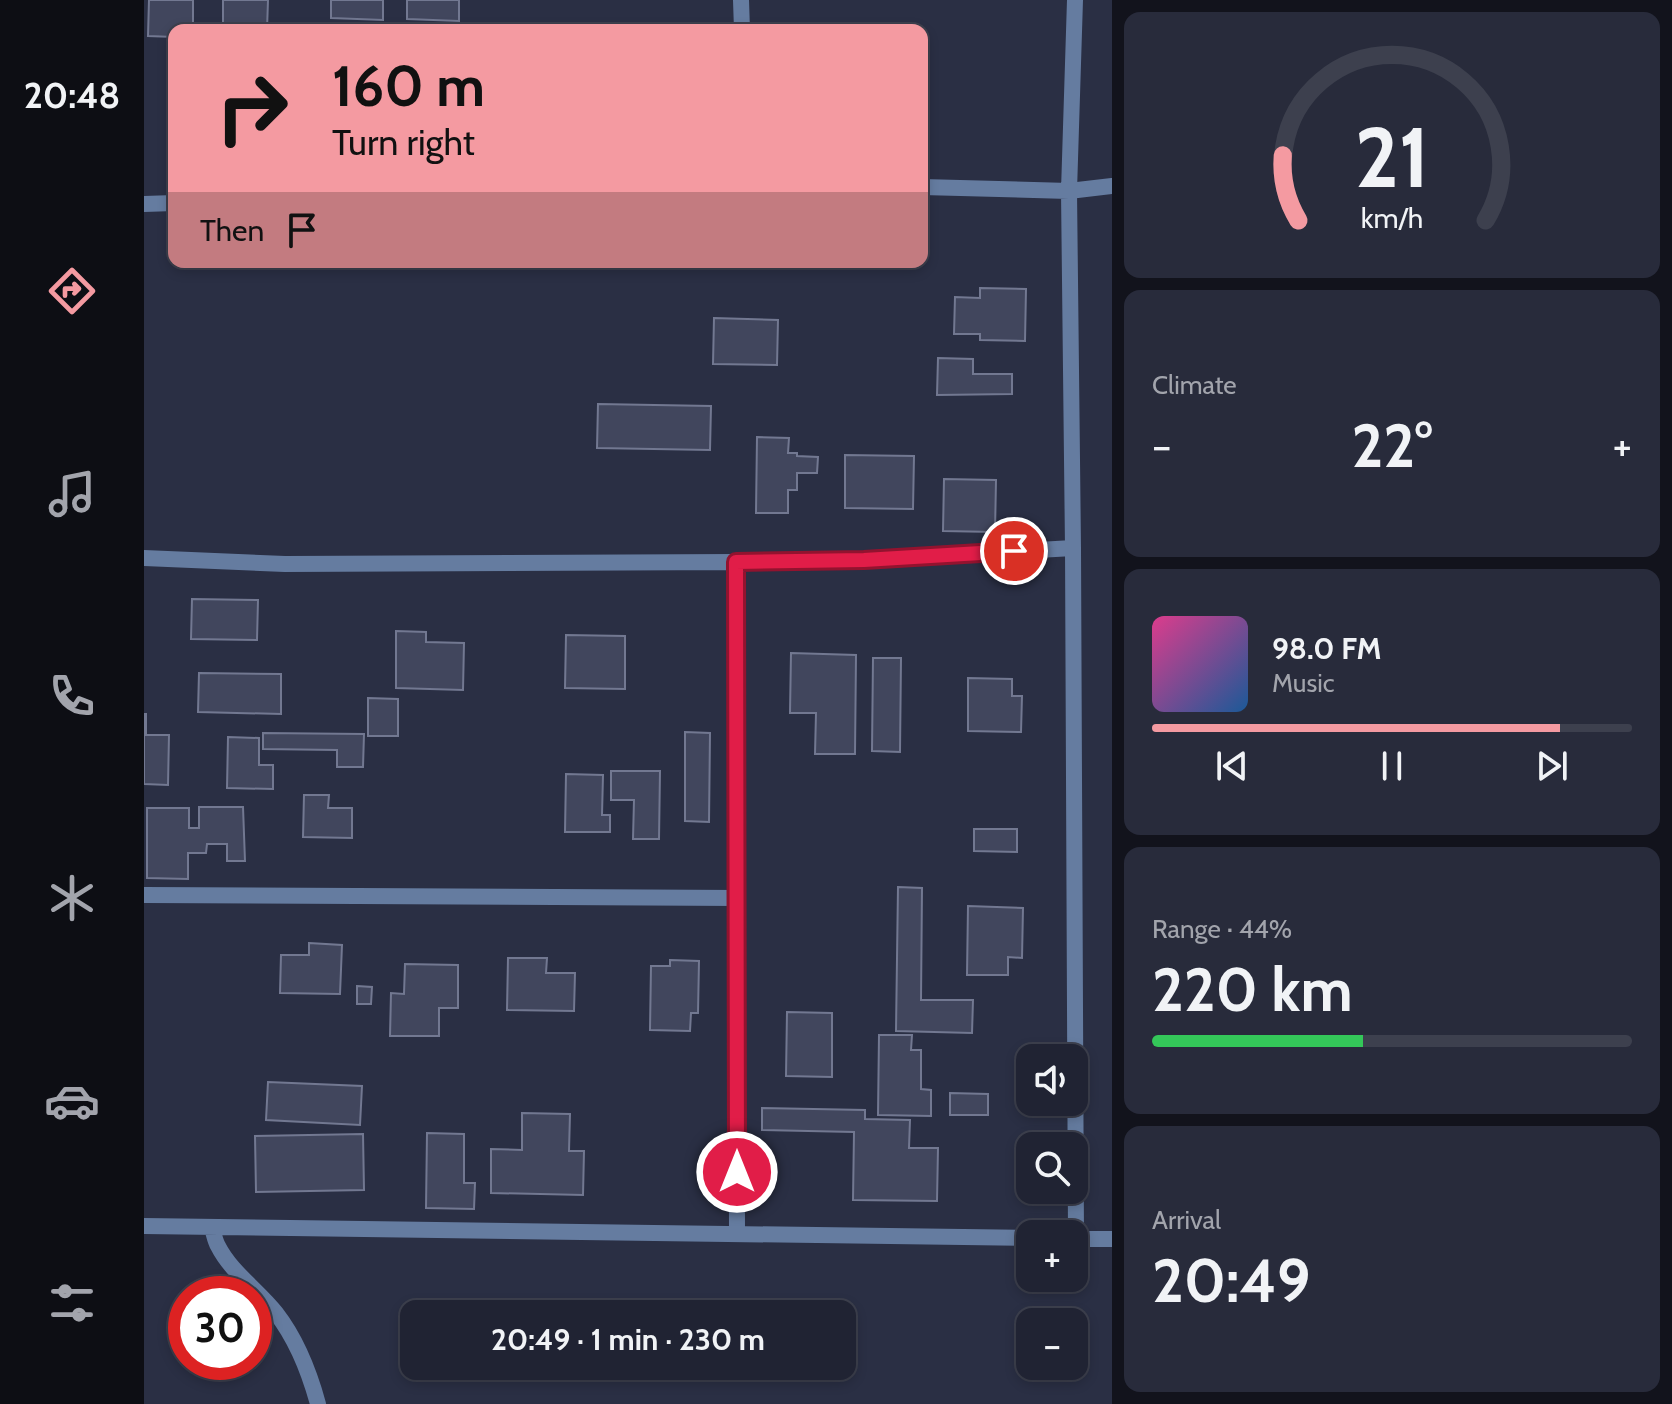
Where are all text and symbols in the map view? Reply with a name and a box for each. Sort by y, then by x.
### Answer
text: 160 m [332,52,485,120]
icon: right [200,56,304,160]
text: 20:48 [24,73,120,117]
text: 21 [1355,107,1429,208]
text: Turn right [332,120,475,164]
text: km/h [1361,200,1423,235]
icon: arrive [280,208,324,252]
text: Then [200,212,264,249]
icon: directions [44,263,100,319]
text: Climate [1152,369,1237,401]
text: 22° [1352,409,1432,482]
text: − [1152,419,1171,472]
text: + [1613,419,1632,472]
icon: music [44,466,100,522]
pin [980,517,1048,585]
icon: arrive [992,529,1036,573]
text: 98.0 FM [1272,630,1382,667]
text: Music [1272,667,1335,699]
icon: phone [44,668,100,724]
icon: previous [1210,744,1254,788]
icon: pause [1370,744,1414,788]
icon: next [1530,744,1574,788]
icon: climate [44,870,100,926]
text: Range · 44% [1152,913,1292,945]
text: 220 km [1152,953,1353,1026]
map controls [1016,1044,1088,1380]
button: sound [1016,1044,1088,1116]
icon: car [44,1073,100,1129]
position arrow [695,1130,779,1214]
button: search [1016,1132,1088,1204]
text: Arrival [1152,1204,1221,1236]
button: + [1016,1220,1088,1292]
text: 20:49 [1152,1244,1310,1317]
icon: filters [44,1275,100,1331]
speed limit sign: 30 [168,1276,272,1380]
button: − [1016,1308,1088,1380]
text: 20:49 · 1 min · 230 m [491,1321,765,1358]

